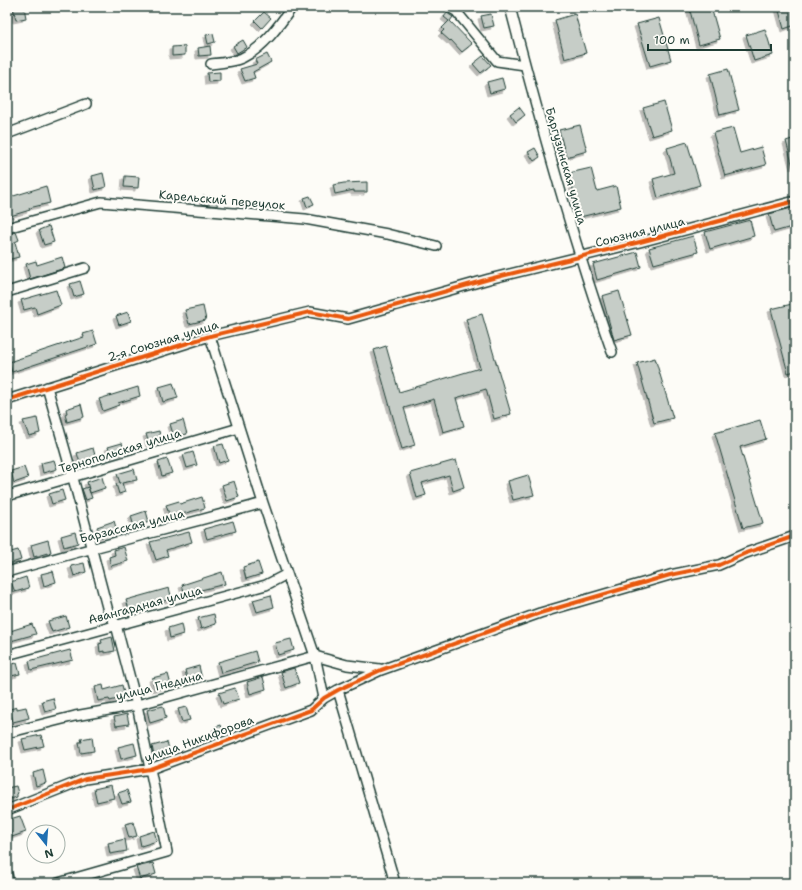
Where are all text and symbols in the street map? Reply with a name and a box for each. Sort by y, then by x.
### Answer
scale bar [648,26,771,52]
text: 100 m [654,32,690,48]
street label: Баргузинская улица [542,106,591,227]
street label: Карельский переулок [158,186,287,214]
street label: Союзная улица [594,213,687,251]
street label: 2-я Союзная улица [106,316,221,365]
street label: Тернопольская улица [57,425,183,477]
street label: Барзасская улица [78,505,187,547]
street label: Авангардная улица [86,582,204,628]
street label: улица Гнедина [114,667,204,704]
street label: улица Никифорова [142,712,256,766]
north arrow [26,824,66,864]
text: N [42,845,55,862]

